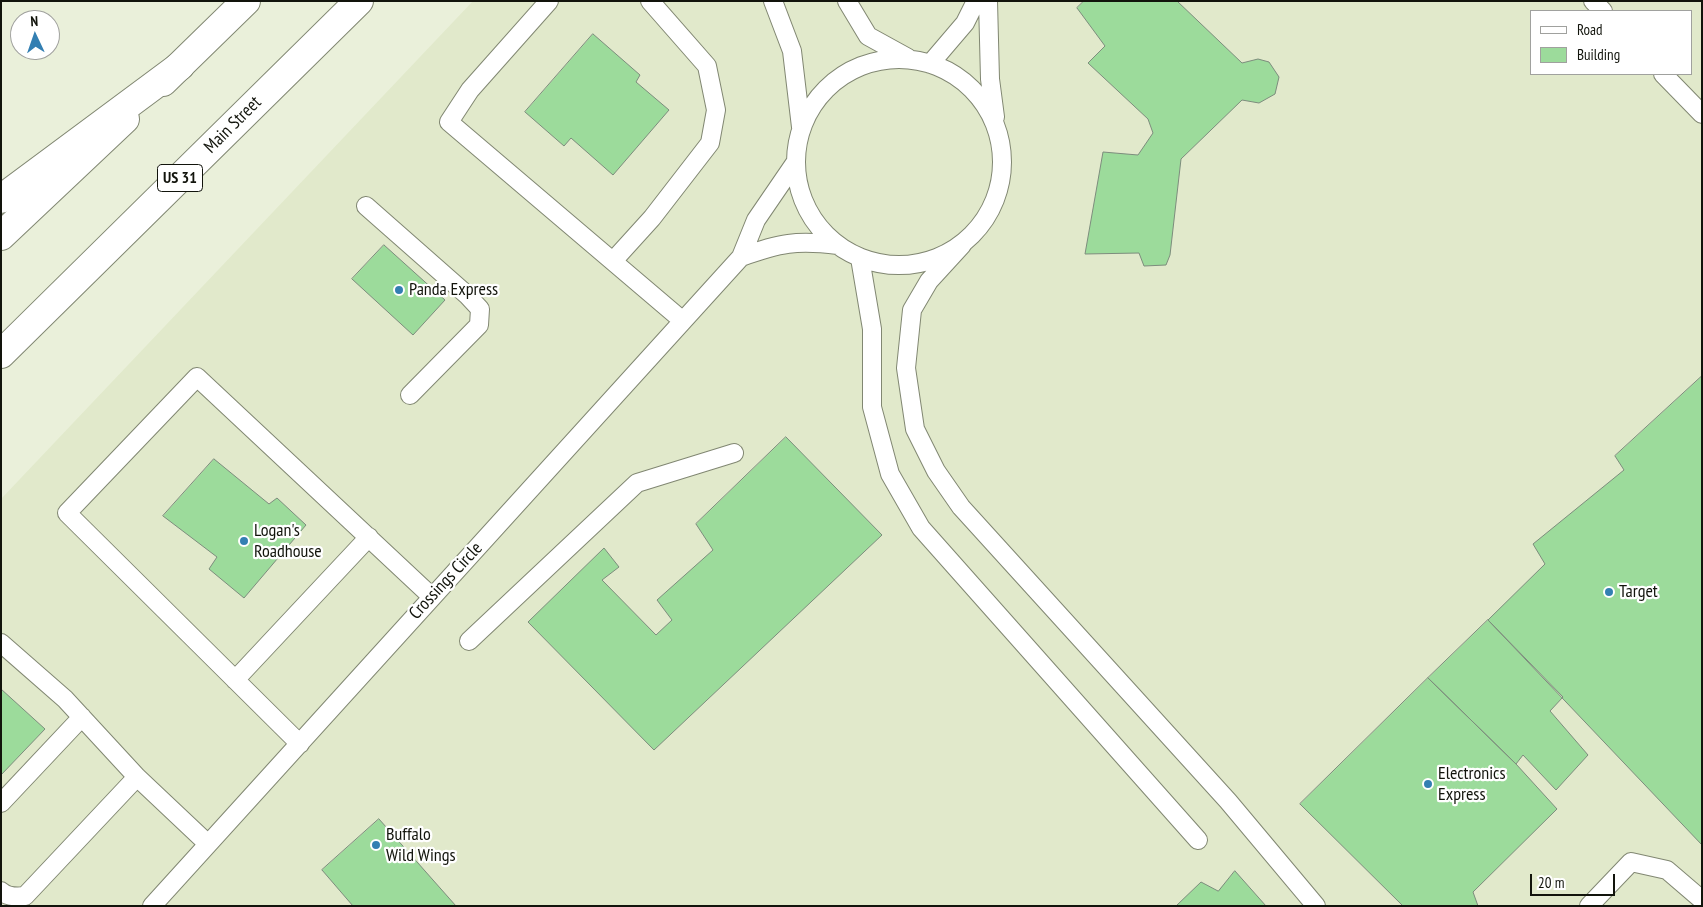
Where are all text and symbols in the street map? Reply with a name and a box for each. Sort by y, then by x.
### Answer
north arrow [10,10,60,60]
legend [1530,10,1693,75]
text: N [30,12,39,30]
text: Road [1577,20,1603,39]
text: Building [1577,45,1620,64]
street label: Main Street [200,92,266,158]
road number: US 31 [158,164,202,192]
place label: Panda Express [409,279,498,301]
marker: Panda Express [393,284,405,296]
place label: Logan's Roadhouse [254,520,322,562]
marker: Logan's Roadhouse [238,535,250,547]
street label: Crossings Circle [405,538,487,624]
place label: Target [1619,581,1658,603]
marker: Target [1603,586,1615,598]
place label: Electronics Express [1438,763,1506,806]
marker: Electronics Express [1422,778,1434,790]
place label: Buffalo Wild Wings [386,824,456,866]
marker: Buffalo Wild Wings [370,839,382,851]
scale bar [1533,864,1618,896]
text: 20 m [1538,873,1564,892]

